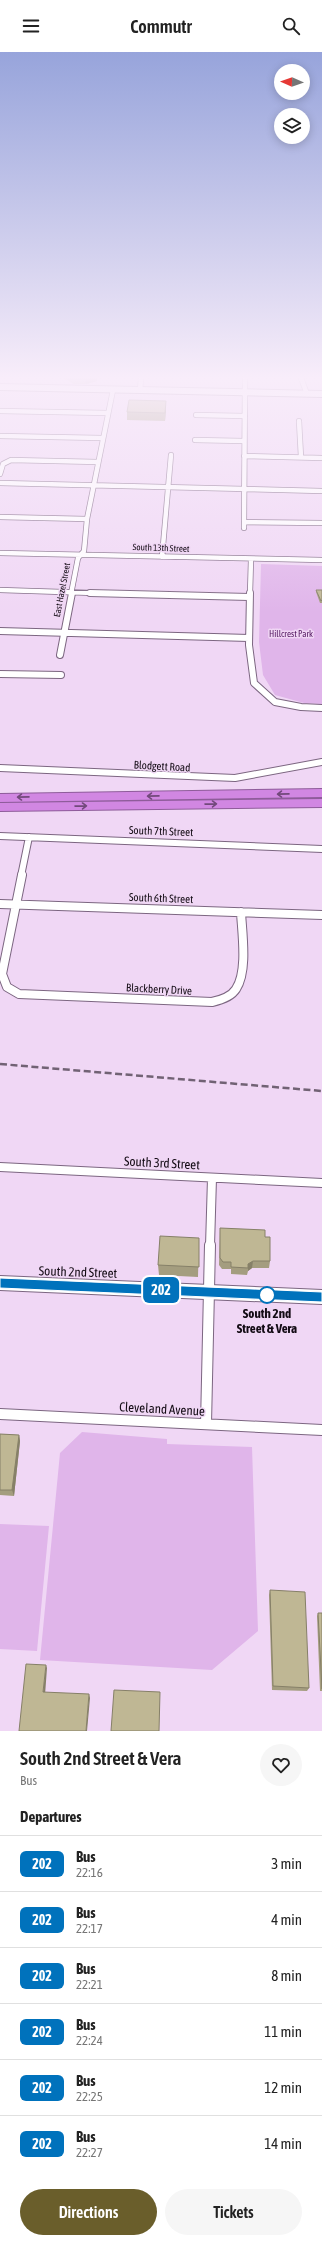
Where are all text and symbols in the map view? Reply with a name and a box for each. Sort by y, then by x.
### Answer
icon: menu [20,15,42,37]
icon: search [280,15,302,37]
text: Commutr [130,16,192,37]
north arrow [274,64,310,100]
map controls [274,64,310,144]
button: layers [274,108,310,144]
street label: South 13th Street [132,542,190,554]
street label: East Hazel Street [52,562,72,618]
park label: Hillcrest Park [269,629,313,639]
street label: Blodgett Road [133,759,191,773]
one-way arrow [277,790,290,798]
one-way arrow [147,792,160,799]
one-way arrow [17,793,30,801]
one-way arrow [204,800,217,808]
one-way arrow [74,802,87,810]
street label: South 7th Street [129,824,193,838]
street label: South 6th Street [129,891,193,905]
street label: Blackberry Drive [126,981,192,997]
street label: South 3rd Street [124,1154,201,1172]
street label: South 2nd Street [38,1263,118,1281]
line badge: 202 [138,1277,184,1303]
text: 202 [151,1282,171,1298]
marker: South 2nd Street & Vera [258,1286,276,1304]
place label: South 2nd Street & Vera [237,1306,297,1336]
street label: Cleveland Avenue [119,1399,205,1419]
button: heart [260,1744,302,1786]
text: South 2nd Street & Vera [20,1747,181,1769]
text: Bus [20,1773,37,1788]
text: Departures [20,1808,82,1825]
text: Bus [76,1848,96,1865]
text: 3 min [271,1855,302,1872]
text: 202 [32,1856,52,1872]
text: 22:16 [76,1865,103,1880]
text: Bus [76,1904,96,1921]
text: 4 min [271,1911,302,1928]
text: 202 [32,1912,52,1928]
text: 22:17 [76,1921,103,1936]
text: Bus [76,1960,96,1977]
text: 8 min [271,1967,302,1984]
text: 202 [32,1968,52,1984]
text: 22:21 [76,1977,103,1992]
text: Bus [76,2016,96,2033]
text: 11 min [264,2023,302,2040]
text: 202 [32,2024,52,2040]
text: 22:24 [76,2033,103,2048]
text: Bus [76,2072,96,2089]
text: 12 min [264,2079,302,2096]
text: 202 [32,2080,52,2096]
text: 22:25 [76,2089,103,2104]
text: Bus [76,2128,96,2145]
text: 14 min [264,2135,302,2152]
text: 202 [32,2136,52,2152]
text: 22:27 [76,2145,103,2160]
button: Directions [20,2189,157,2235]
button: Tickets [165,2189,302,2235]

